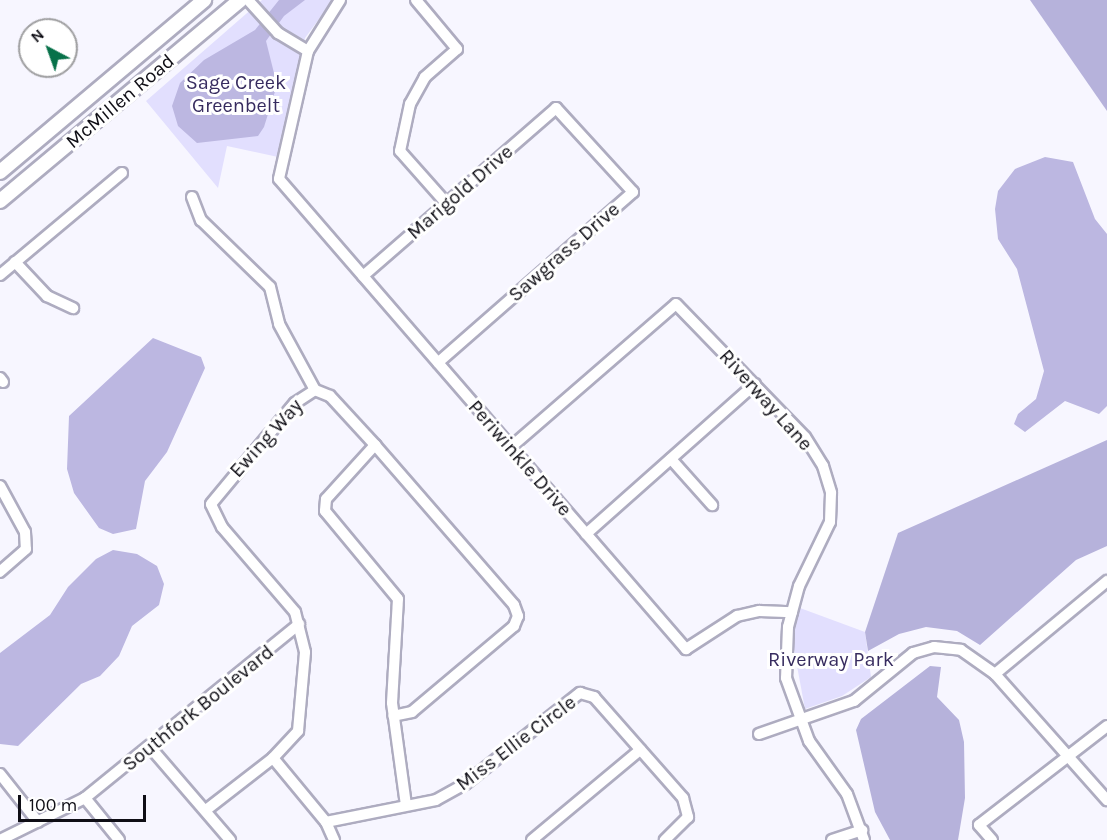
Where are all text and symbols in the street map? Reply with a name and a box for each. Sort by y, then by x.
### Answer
north arrow [18,18,78,78]
text: N [27,25,48,46]
street label: McMillen Road [61,49,179,153]
park label: Sage Creek Greenbelt [186,70,286,117]
street label: Marigold Drive [402,140,518,244]
street label: Sawgrass Drive [503,197,625,307]
street label: Riverway Lane [714,344,818,456]
street label: Ewing Way [225,394,307,482]
street label: Periwinkle Drive [463,395,577,521]
street label: Southfork Boulevard [118,640,278,776]
park label: Riverway Park [768,647,894,671]
street label: Miss Ellie Circle [451,690,581,796]
scale bar [21,783,148,821]
text: 100 m [29,794,77,816]

